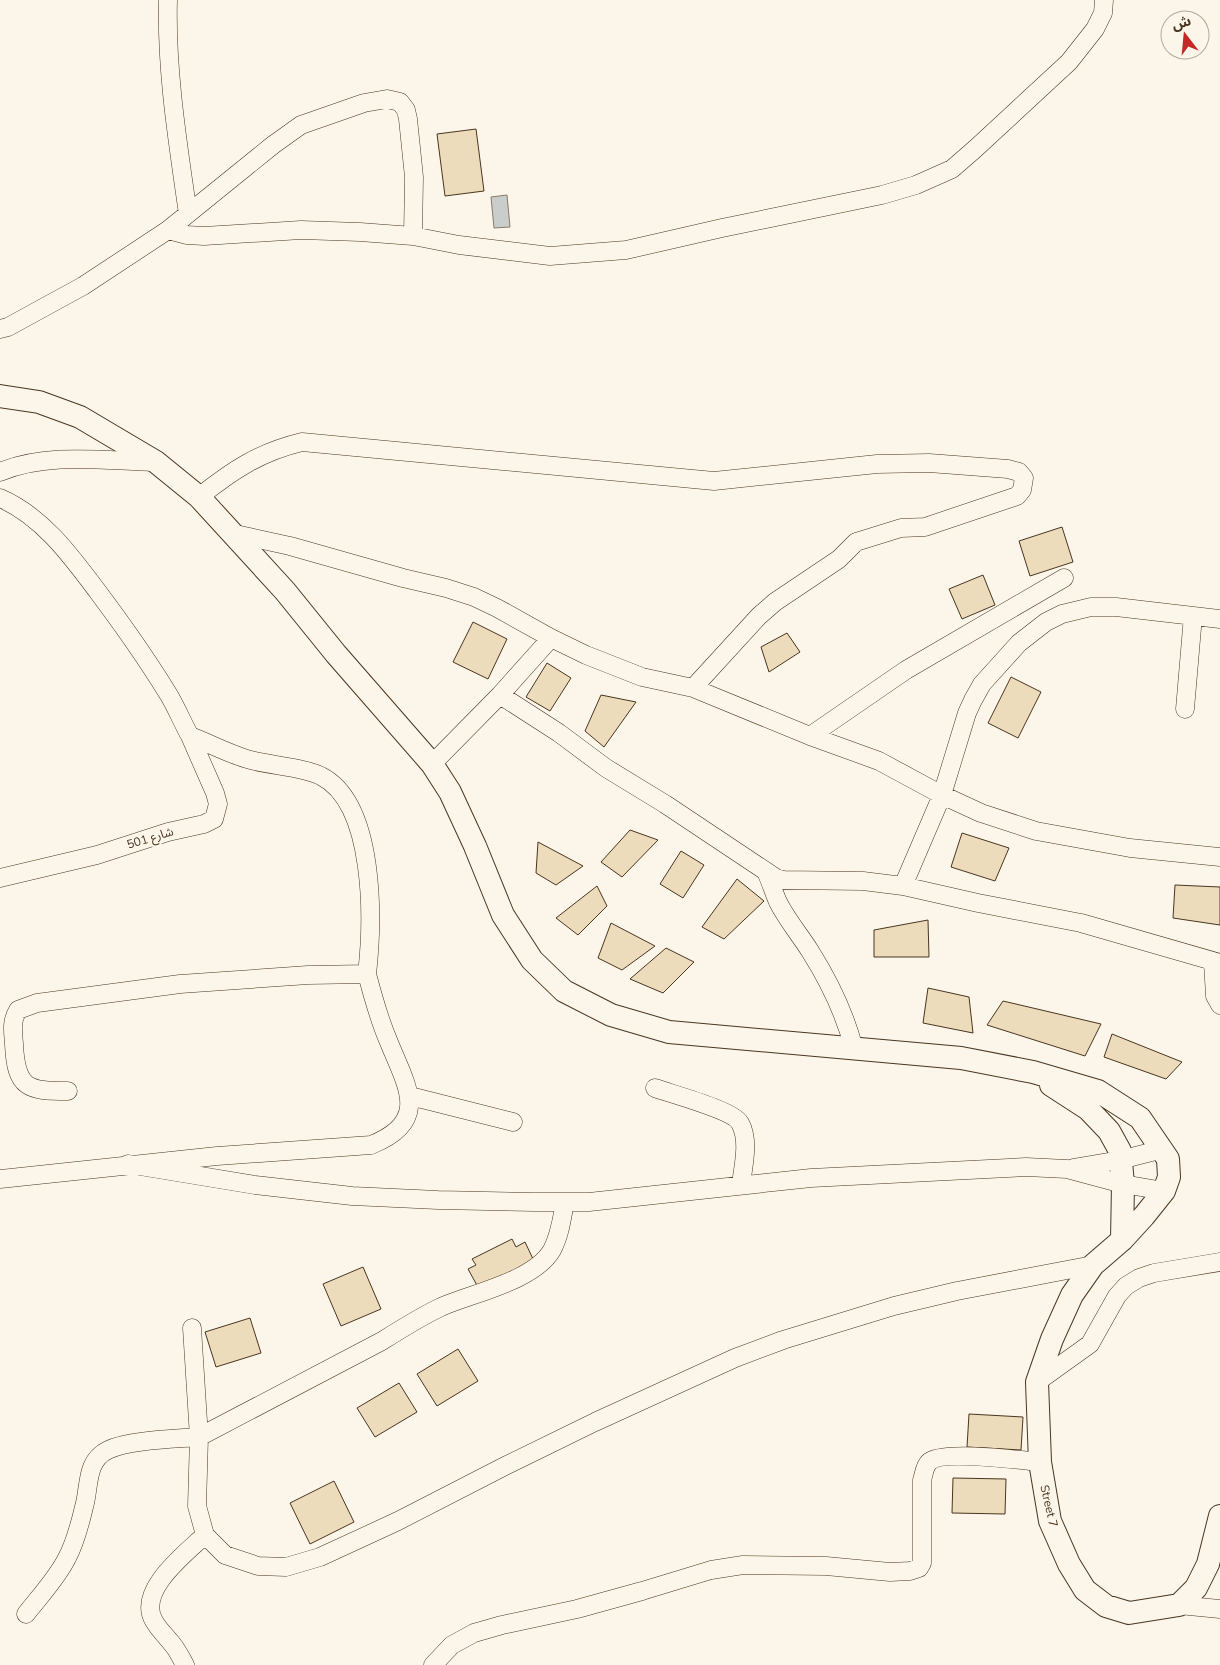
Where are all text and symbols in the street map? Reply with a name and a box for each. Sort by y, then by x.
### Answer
north arrow [1160,10,1210,60]
text: ش [1170,11,1193,35]
street label: شارع 501 [125,823,176,854]
street label: Street 7 [1036,1483,1062,1529]

